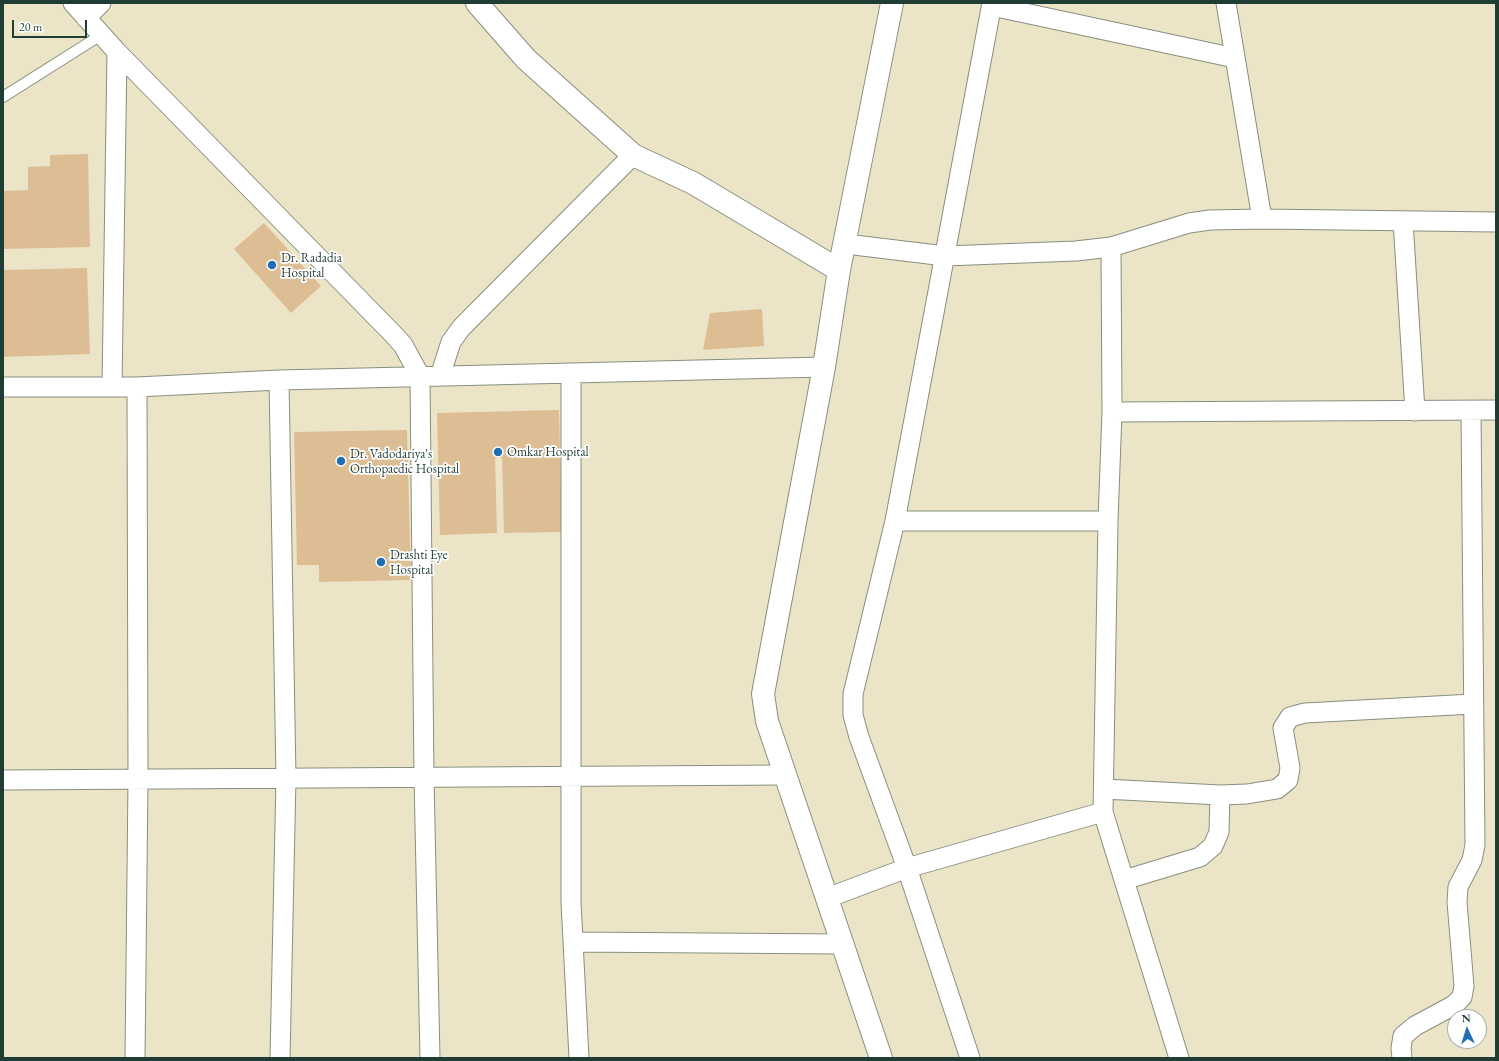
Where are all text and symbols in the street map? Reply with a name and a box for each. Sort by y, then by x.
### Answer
scale bar [14,12,89,38]
text: 20 m [19,19,42,35]
place label: Dr. Radadia Hospital [281,250,342,281]
marker: Dr. Radadia Hospital [266,259,278,271]
place label: Omkar Hospital [507,444,589,460]
place label: Dr. Vadodariya's Orthopaedic Hospital [350,446,459,477]
marker: Omkar Hospital [492,446,504,458]
marker: Dr. Vadodariya's Orthopaedic Hospital [335,455,347,467]
place label: Drashti Eye Hospital [390,547,447,578]
marker: Drashti Eye Hospital [375,556,387,568]
north arrow [1447,1009,1487,1049]
text: N [1461,1011,1471,1025]

